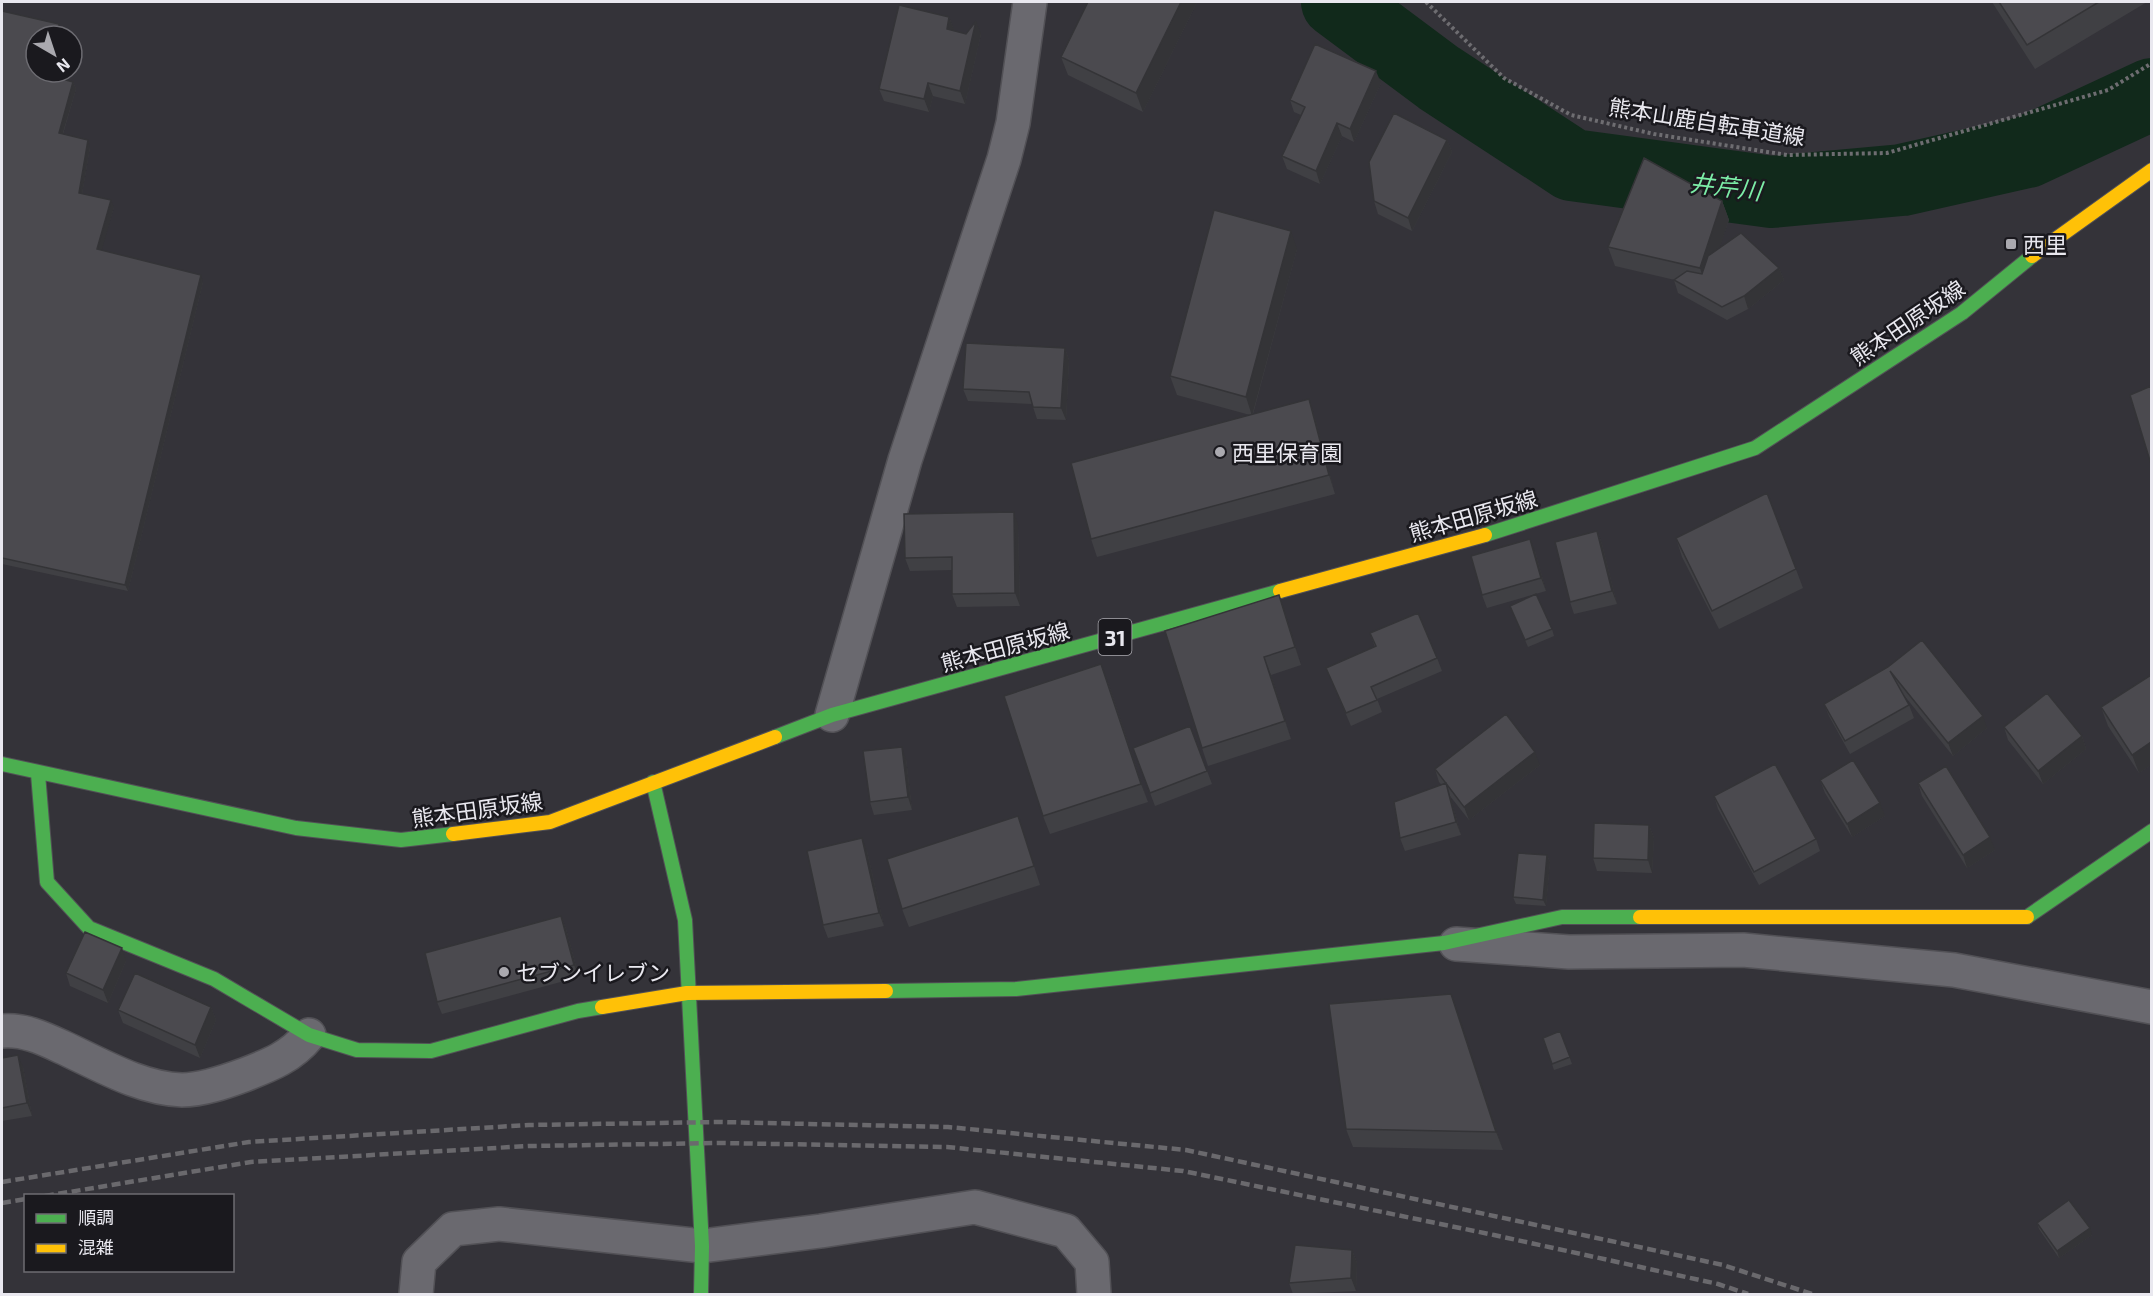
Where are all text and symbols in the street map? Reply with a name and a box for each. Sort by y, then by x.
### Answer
north arrow [24,24,84,84]
text: N [53,55,74,77]
street label: 熊本山鹿自転車道線 [1607,93,1807,149]
water label: 井芹川 [1689,167,1766,205]
place label: 西里 [2023,231,2067,257]
marker: 西里 [2004,237,2018,251]
street label: 熊本田原坂線 [1845,274,1969,370]
place label: 西里保育園 [1232,439,1342,465]
marker: 西里保育園 [1213,445,1227,459]
street label: 熊本田原坂線 [1406,484,1540,546]
street label: 熊本田原坂線 [938,616,1072,676]
road number: 31 [1098,619,1132,655]
street label: 熊本田原坂線 [410,787,544,831]
place label: セブンイレブン [516,959,670,985]
marker: セブンイレブン [497,965,511,979]
legend [24,1194,234,1272]
text: 順調 [78,1206,114,1228]
text: 混雑 [78,1236,114,1258]

